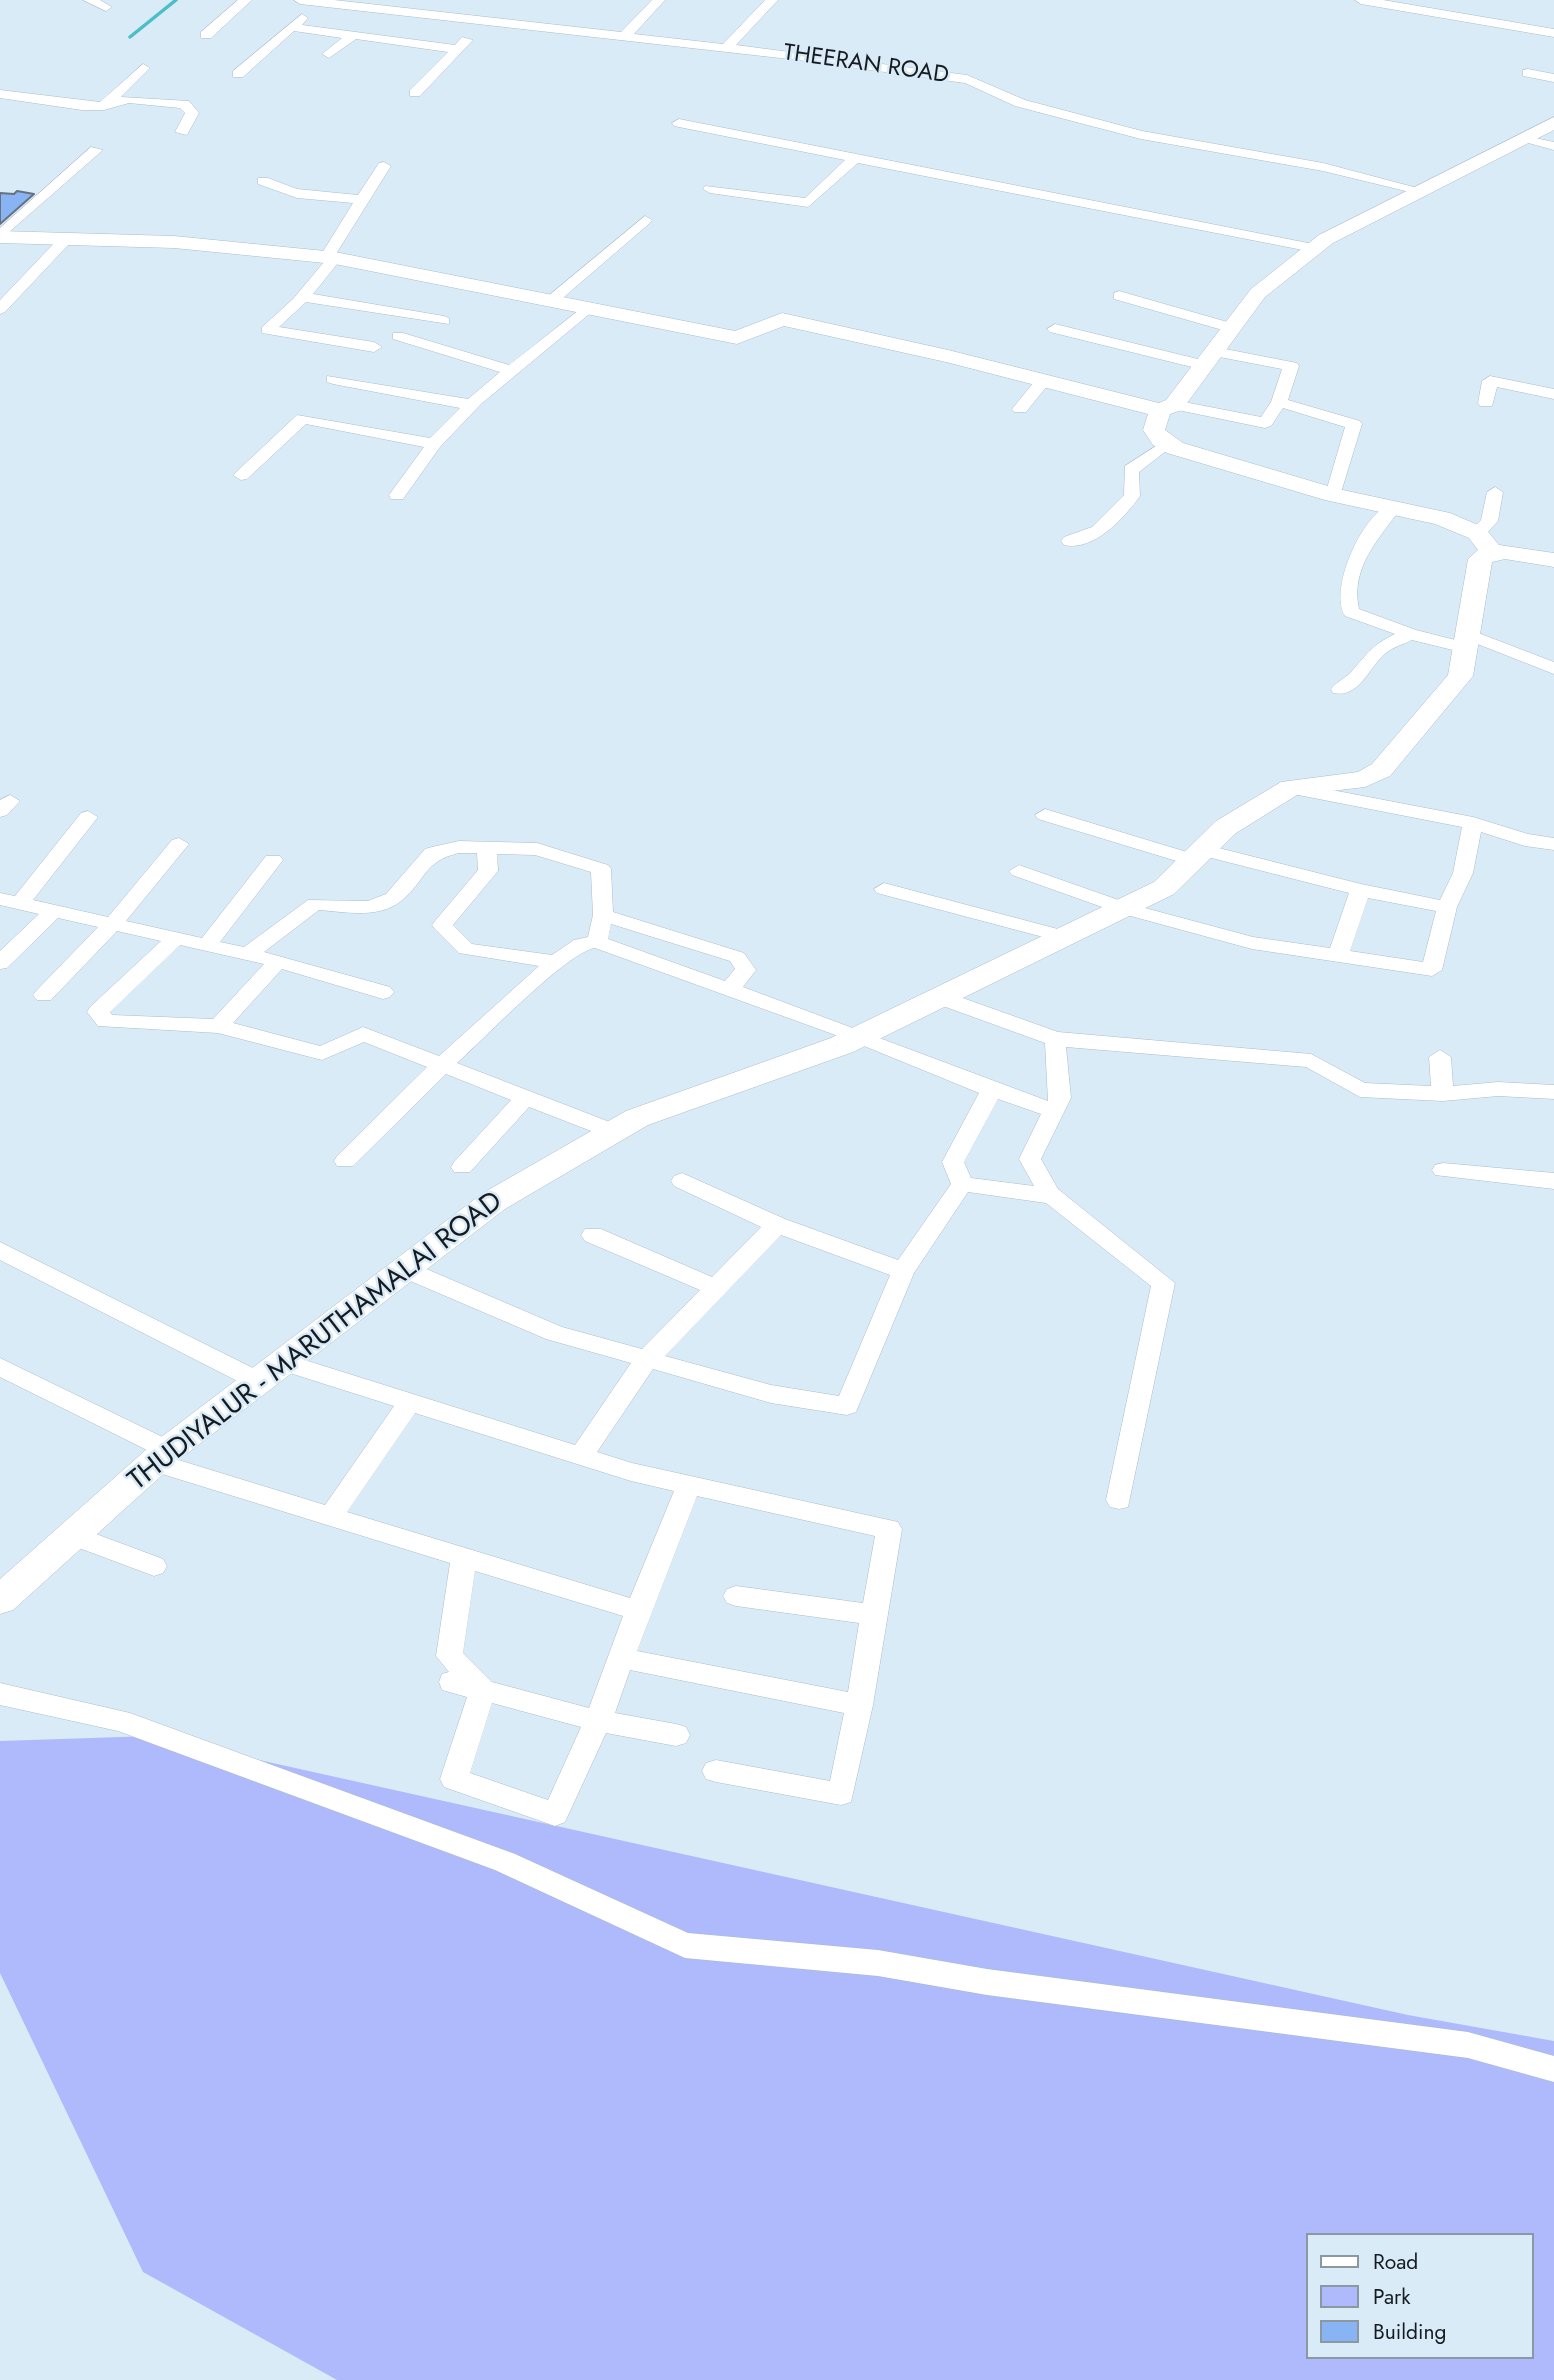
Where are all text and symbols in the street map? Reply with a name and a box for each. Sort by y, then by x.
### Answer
street label: THEERAN ROAD [782,40,950,90]
street label: THUDIYALUR - MARUTHAMALAI ROAD [122,1186,510,1498]
legend [1306,2233,1533,2359]
text: Road [1373,2247,1418,2277]
text: Park [1373,2282,1410,2312]
text: Building [1373,2317,1446,2347]

